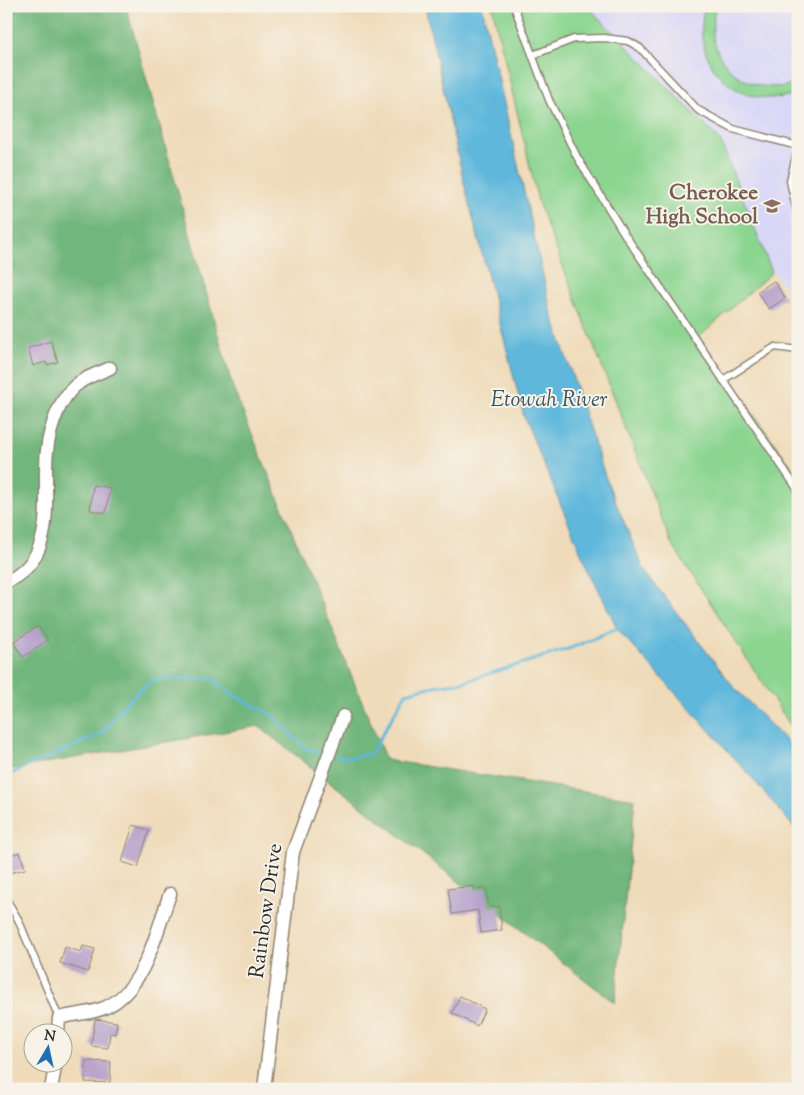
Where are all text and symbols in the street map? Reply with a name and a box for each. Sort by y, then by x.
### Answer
place label: Cherokee High School [646,179,758,233]
school or university icon: Cherokee High School [762,196,782,216]
water label: Etowah River [491,385,608,417]
street label: Rainbow Drive [243,842,291,980]
north arrow [22,1022,72,1072]
text: N [43,1026,57,1048]

